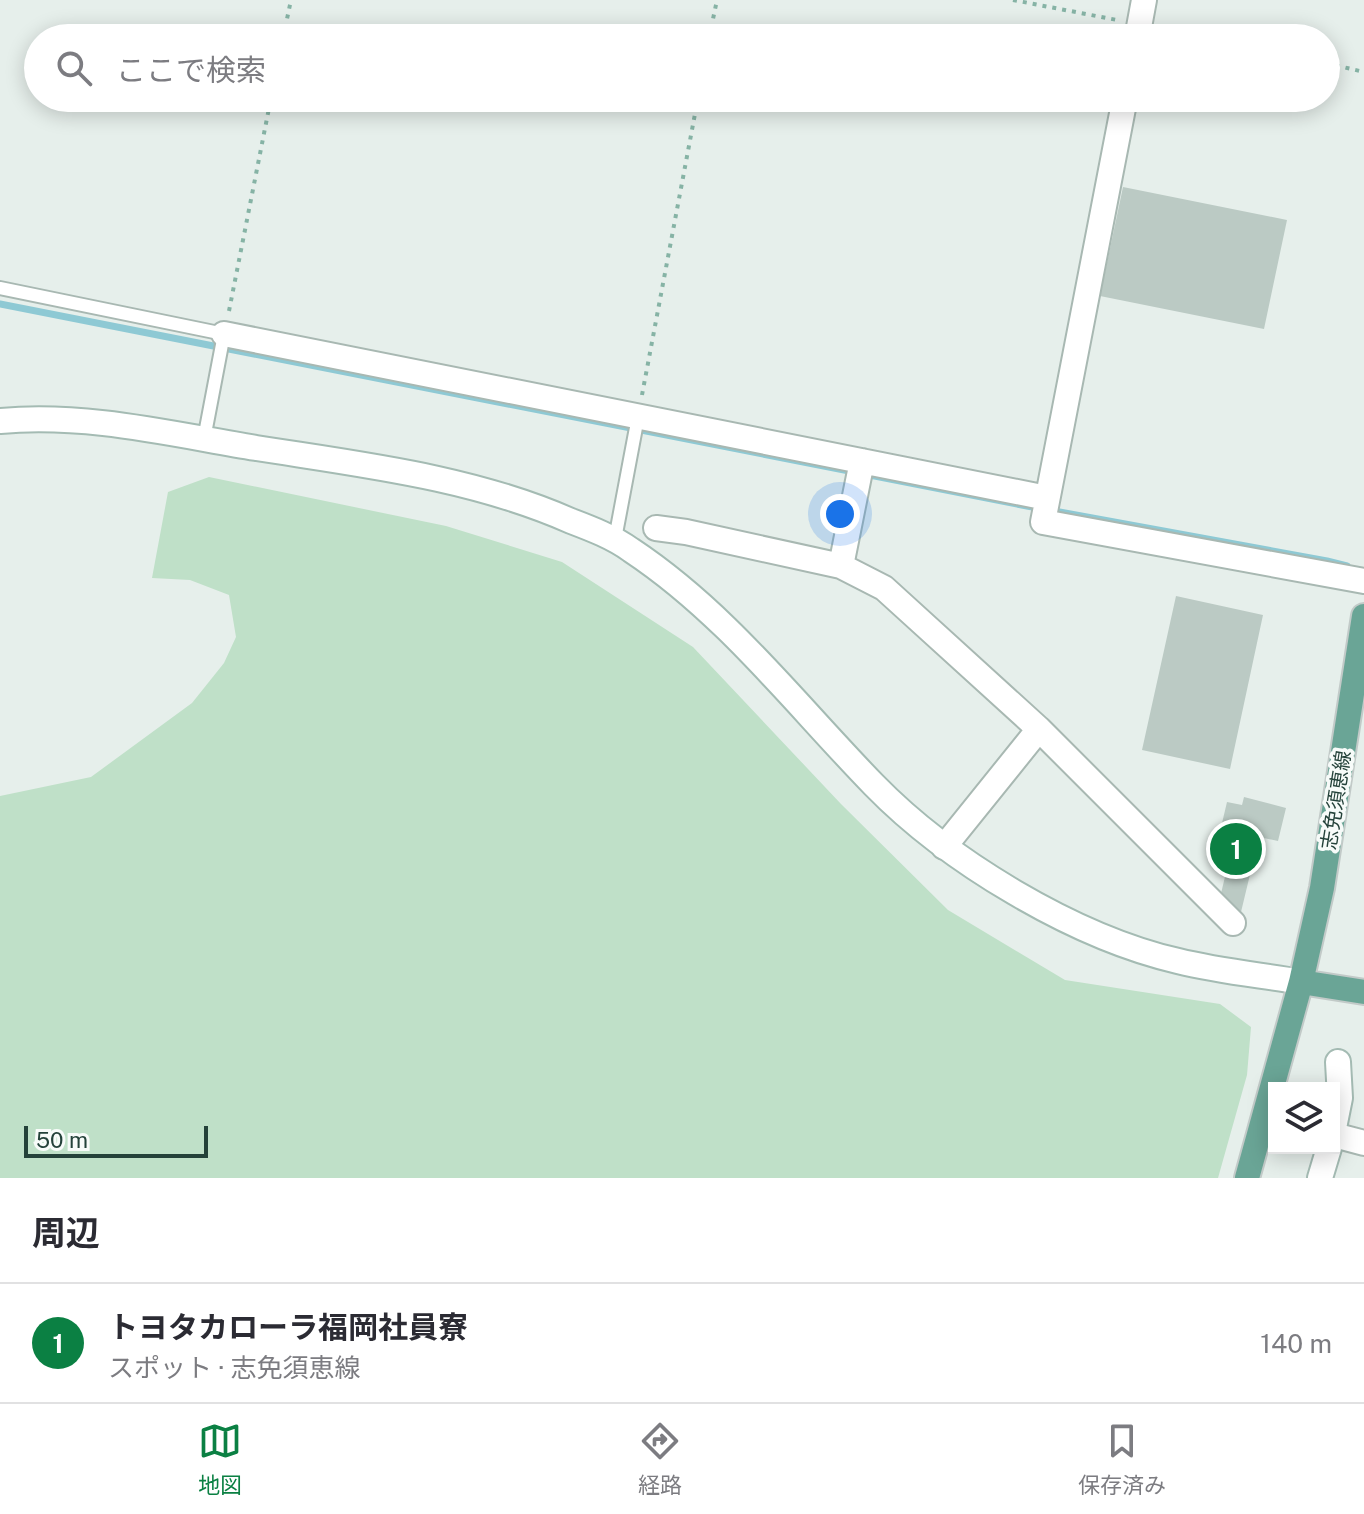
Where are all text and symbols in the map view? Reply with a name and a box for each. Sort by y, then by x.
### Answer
search box [24,24,1340,112]
icon: search [52,46,96,90]
text: ここで検索 [116,52,266,88]
your location [820,494,860,534]
street label: 志免須恵線 [1316,749,1356,851]
pin: 1 [1210,819,1262,879]
map controls [1268,1082,1340,1154]
button: layers [1268,1082,1340,1154]
scale bar [24,1122,208,1158]
text: 50 m [36,1127,88,1153]
text: 周辺 [32,1213,100,1253]
text: トヨタカローラ福岡社員寮 [108,1309,468,1345]
text: 1 [52,1328,64,1359]
text: 140 m [1260,1328,1332,1359]
text: スポット · 志免須恵線 [108,1352,360,1383]
tab: 地図 [198,1419,242,1499]
tab: 経路 [638,1419,682,1499]
tab: 保存済み [1078,1419,1166,1499]

